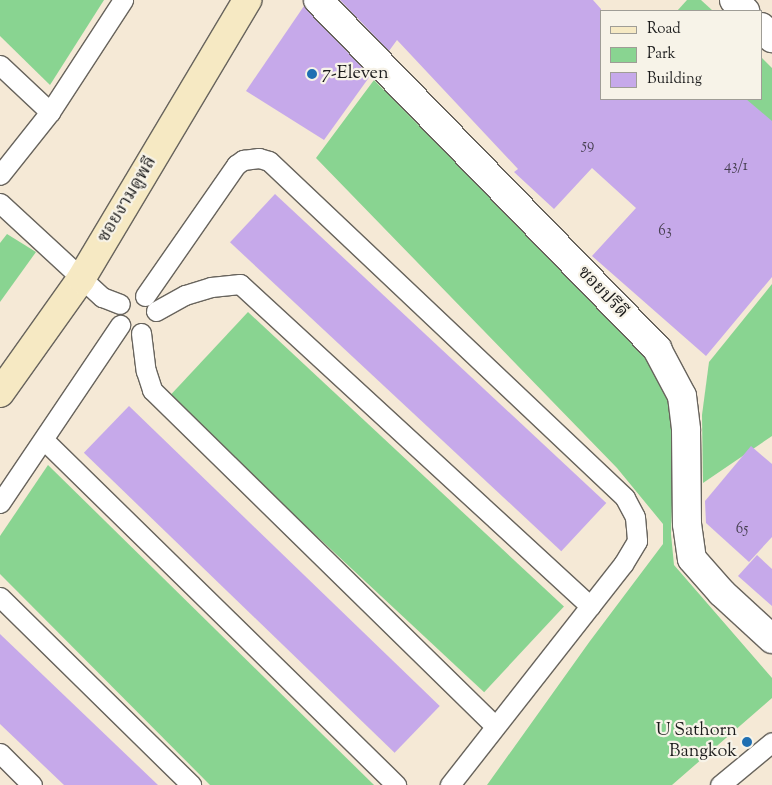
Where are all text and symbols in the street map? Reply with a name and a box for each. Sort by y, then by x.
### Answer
legend [600,10,762,100]
text: Road [647,19,681,40]
text: Park [647,44,676,65]
place label: 7-Eleven [322,63,389,85]
marker: 7-Eleven [306,68,318,80]
text: Building [647,69,702,90]
house number: 59 [582,137,594,155]
street label: ซอยงามดูพลี [94,153,162,247]
house number: 43/1 [724,158,748,176]
house number: 63 [658,223,672,241]
street label: ซอยปรีดี [572,262,632,324]
house number: 65 [736,521,748,539]
place label: U Sathorn Bangkok [656,721,737,764]
marker: U Sathorn Bangkok [741,736,753,748]

